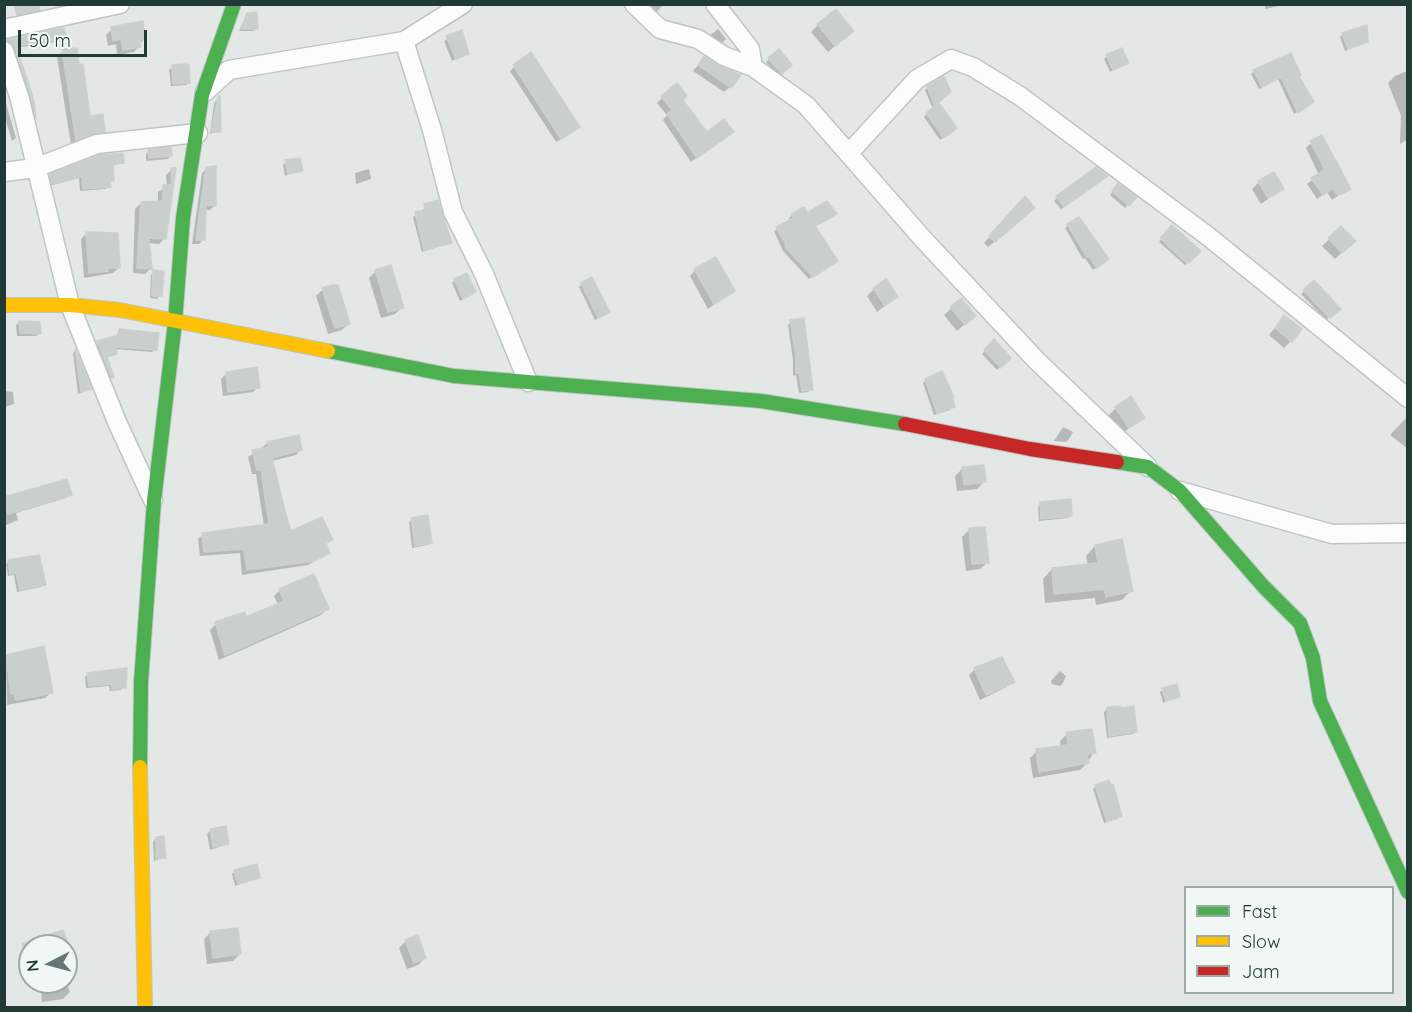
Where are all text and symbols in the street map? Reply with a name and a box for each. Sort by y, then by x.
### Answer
scale bar [21,18,150,56]
text: 50 m [29,29,71,52]
legend [1184,886,1394,994]
text: Fast [1242,900,1277,923]
text: Slow [1242,930,1280,953]
north arrow [18,934,78,994]
text: N [22,959,43,973]
text: Jam [1242,960,1280,983]

